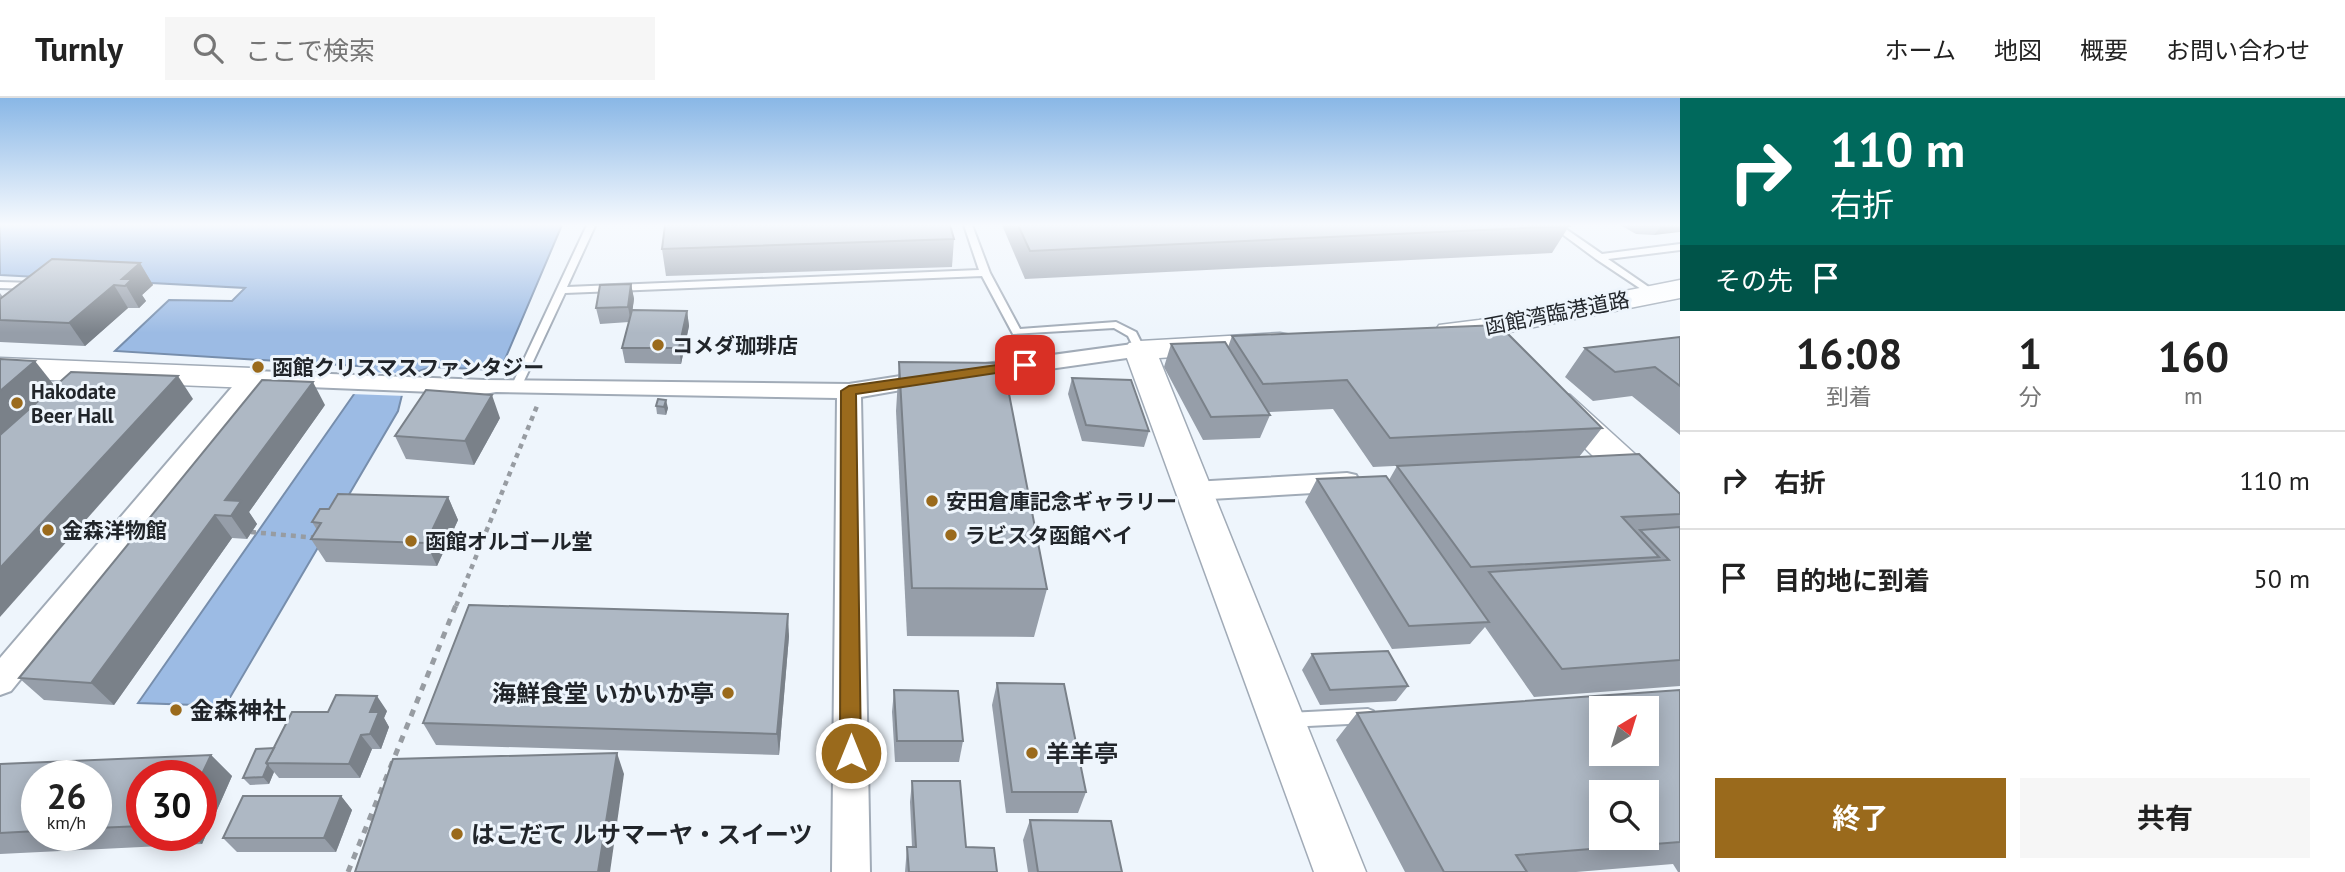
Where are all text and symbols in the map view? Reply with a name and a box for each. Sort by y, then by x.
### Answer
search box [165,17,655,80]
text: Turnly [35,27,123,70]
icon: search [189,29,227,67]
text: ここで検索 [245,34,375,67]
text: ホーム [1885,35,1956,66]
text: 地図 [1994,35,2042,66]
text: 概要 [2080,35,2128,66]
text: お問い合わせ [2166,35,2310,66]
text: 110 m [1830,117,1965,181]
icon: right [1715,126,1806,217]
text: 右折 [1830,183,1894,225]
icon: arrive [1807,259,1845,297]
text: その先 [1715,264,1793,297]
street label: 函館湾臨港道路 [1482,286,1632,340]
text: 16:08 [1796,326,1902,381]
text: 1 [2018,326,2042,381]
text: 160 [2158,329,2229,384]
place label: コメダ珈琲店 [672,332,798,359]
pin [995,335,1055,395]
marker: コメダ珈琲店 [650,337,666,353]
icon: arrive [1006,346,1044,384]
place label: 函館クリスマスファンタジー [272,354,544,381]
marker: 函館クリスマスファンタジー [250,359,266,375]
place label: Hakodate Beer Hall [31,378,116,429]
text: m [2184,381,2203,410]
text: 到着 [1826,382,1872,411]
text: 分 [2019,382,2042,411]
marker: Hakodate Beer Hall [9,395,25,411]
icon: right [1715,461,1753,499]
text: 110 m [2239,464,2310,497]
text: 右折 [1774,466,1826,499]
place label: 安田倉庫記念ギャラリー [946,488,1177,515]
marker: 安田倉庫記念ギャラリー [924,493,940,509]
place label: 金森洋物館 [62,517,167,544]
marker: 金森洋物館 [40,522,56,538]
place label: ラビスタ函館ベイ [965,522,1133,549]
marker: ラビスタ函館ベイ [943,527,959,543]
place label: 函館オルゴール堂 [425,528,593,555]
marker: 函館オルゴール堂 [403,533,419,549]
icon: arrive [1715,559,1753,597]
text: 50 m [2254,562,2310,595]
text: 目的地に到着 [1774,564,1930,597]
place label: 海鮮食堂 いかいか亭 [492,678,714,709]
marker: 海鮮食堂 いかいか亭 [720,685,736,701]
place label: 金森神社 [190,695,286,726]
north arrow [1589,696,1659,766]
map controls [1589,696,1659,850]
marker: 金森神社 [168,702,184,718]
position arrow [814,716,888,790]
place label: 羊羊亭 [1046,738,1118,769]
marker: 羊羊亭 [1024,745,1040,761]
speed limit sign: 30 [126,760,217,851]
text: 26 [47,773,86,819]
button: 終了 [1715,778,2006,858]
button: 共有 [2020,778,2310,858]
button: search [1589,780,1659,850]
text: km/h [47,811,86,834]
place label: はこだて ルサマーヤ・スイーツ [471,819,813,850]
marker: はこだて ルサマーヤ・スイーツ [449,826,465,842]

